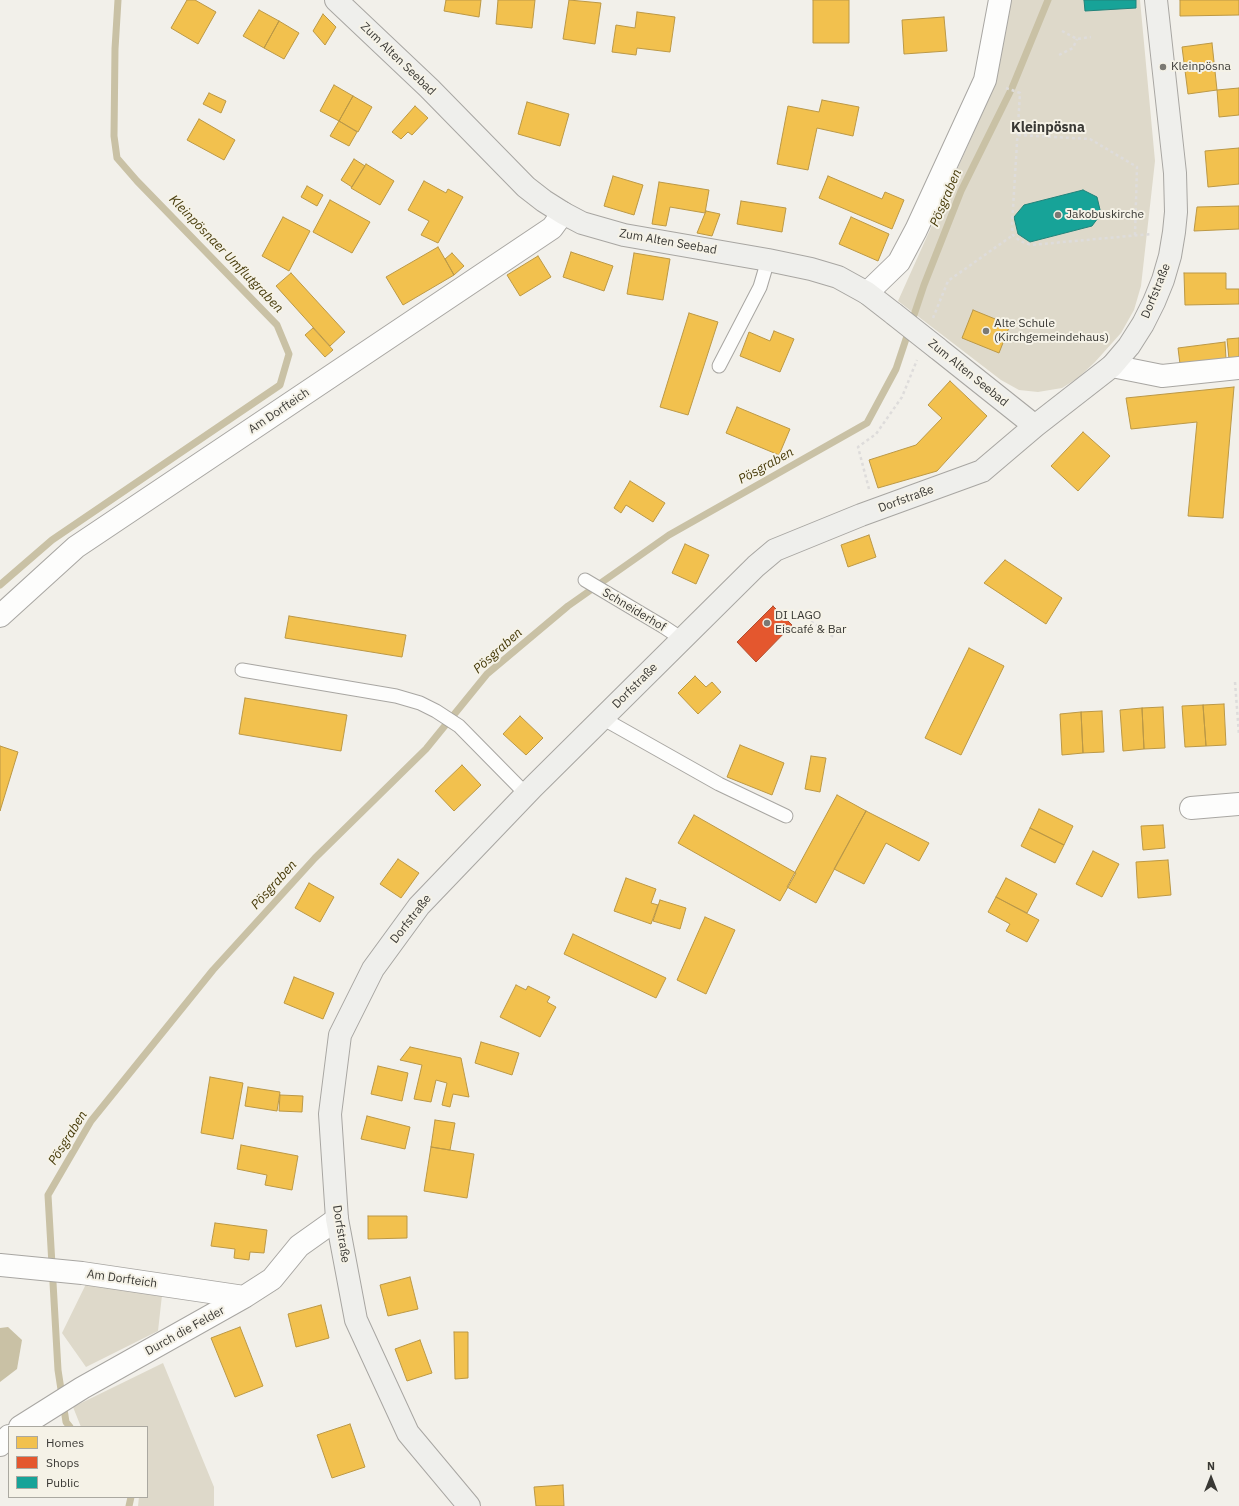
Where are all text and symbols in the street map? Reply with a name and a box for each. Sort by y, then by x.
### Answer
street label: Zum Alten Seebad [357,20,439,98]
place label: Kleinpösna [1171,60,1231,74]
marker: Kleinpösna [1158,62,1168,72]
district label: Kleinpösna [1011,120,1085,136]
water label: Pösgraben [927,167,965,229]
water label: Kleinpösnaer Umflutgraben [166,192,286,316]
place label: Jakobuskirche [1066,208,1144,222]
marker: Jakobuskirche [1053,210,1063,220]
street label: Zum Alten Seebad [618,226,718,258]
street label: Dorfstraße [1138,261,1174,321]
place label: Alte Schule (Kirchgemeindehaus) [994,317,1109,345]
marker: Alte Schule (Kirchgemeindehaus) [981,326,991,336]
street label: Zum Alten Seebad [925,336,1011,410]
street label: Am Dorfteich [246,385,312,437]
water label: Pösgraben [736,444,796,488]
street label: Dorfstraße [876,482,936,516]
street label: Schneiderhof [600,585,668,635]
place label: DI LAGO Eiscafé & Bar [775,609,846,637]
marker: DI LAGO Eiscafé & Bar [762,618,772,628]
water label: Pösgraben [470,625,526,677]
street label: Dorfstraße [609,660,661,712]
water label: Pösgraben [248,857,300,913]
street label: Dorfstraße [387,892,435,946]
water label: Pösgraben [45,1108,91,1168]
street label: Dorfstraße [329,1204,353,1264]
street label: Am Dorfteich [86,1267,158,1291]
street label: Durch die Felder [143,1303,227,1359]
legend [8,1426,148,1498]
text: Homes [46,1435,84,1450]
text: Shops [46,1455,79,1470]
north arrow [1191,1458,1231,1498]
text: N [1207,1459,1215,1473]
text: Public [46,1475,79,1490]

